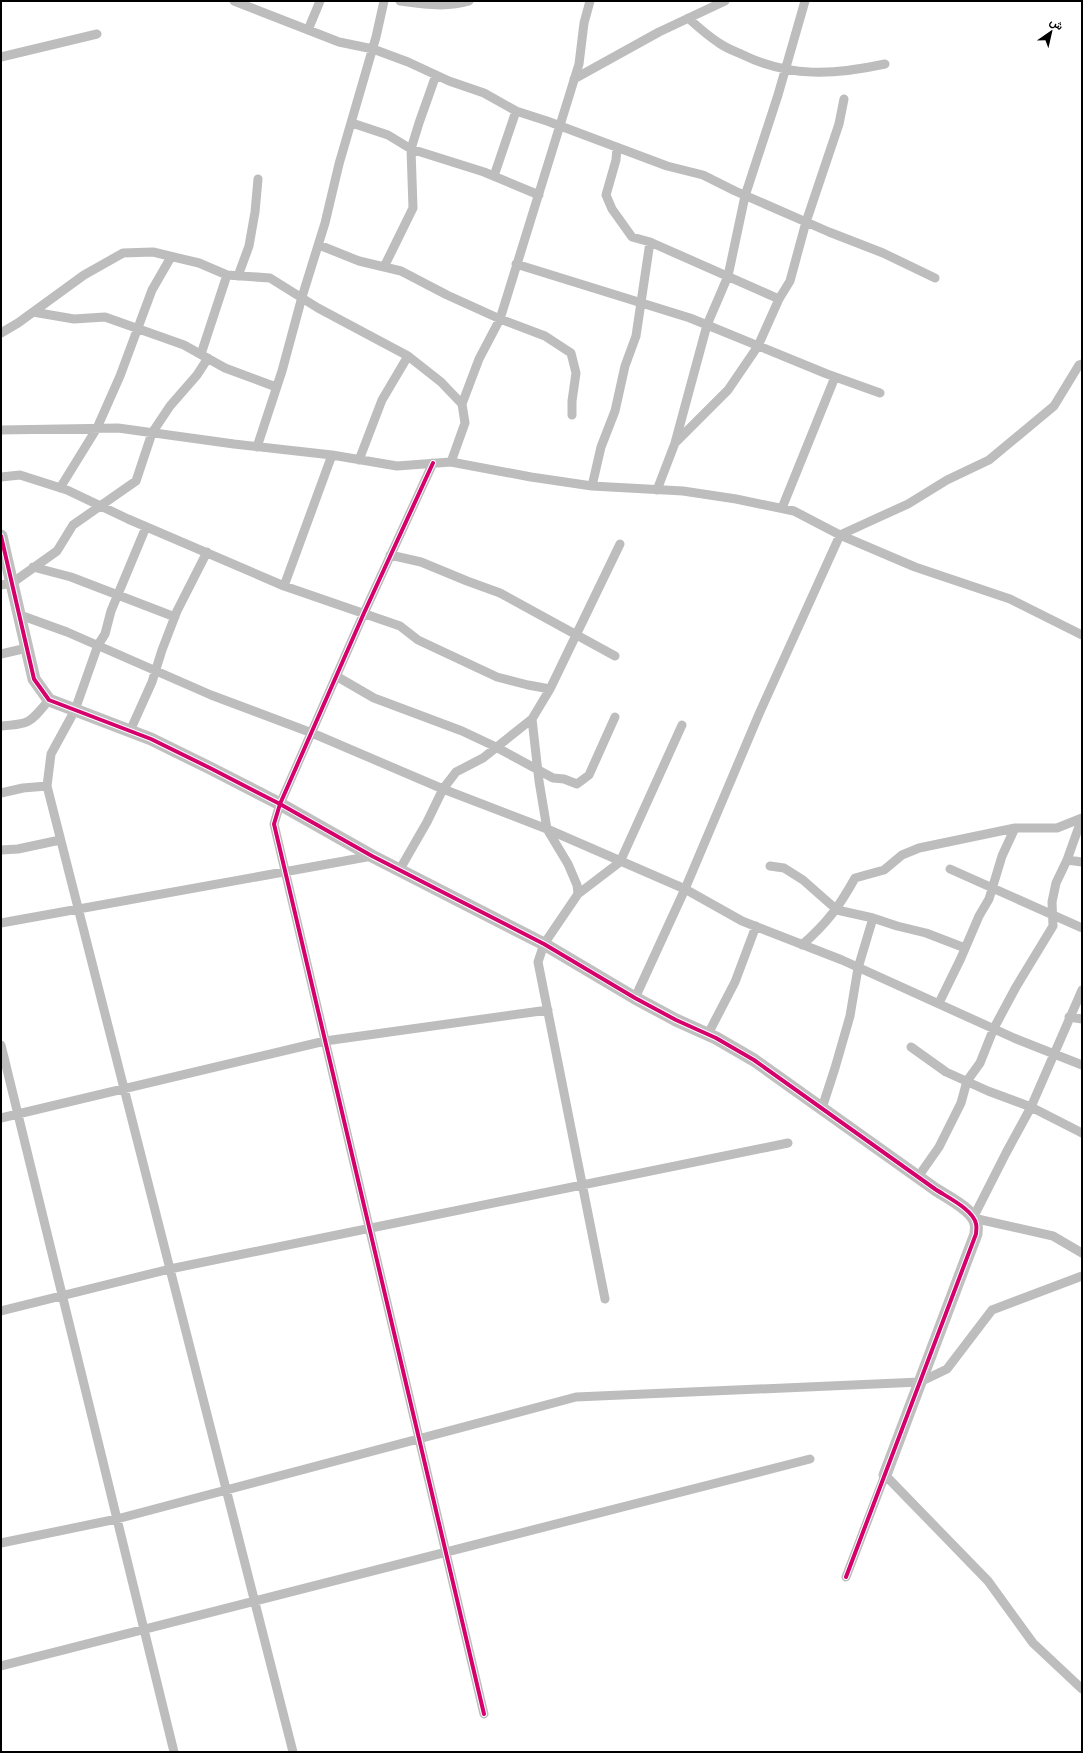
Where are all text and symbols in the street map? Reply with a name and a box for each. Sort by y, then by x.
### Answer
north arrow [1031,12,1071,52]
text: ش [1047,14,1066,33]

